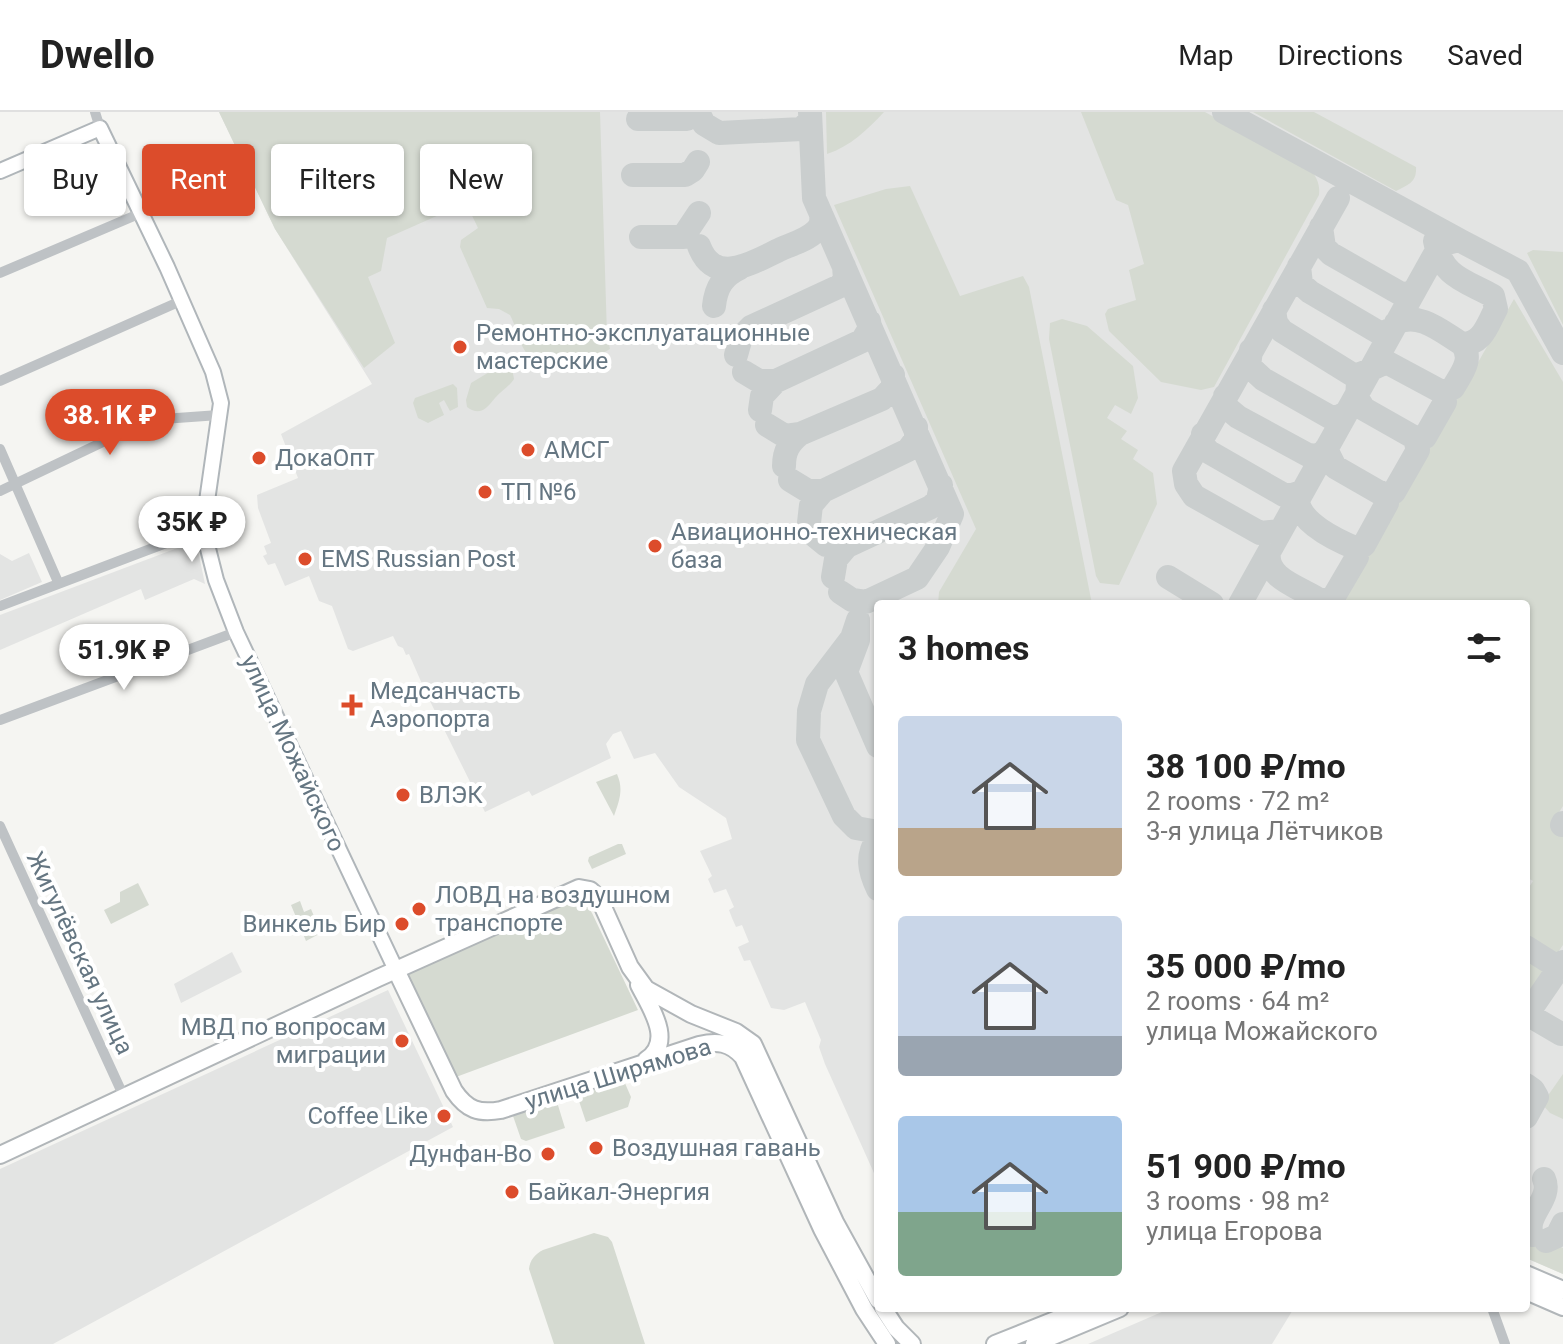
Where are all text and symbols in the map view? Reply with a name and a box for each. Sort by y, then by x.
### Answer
text: Dwello [40,33,155,77]
text: Map [1178,39,1234,72]
text: Directions [1278,39,1403,72]
text: Saved [1447,39,1523,72]
chip: Buy [24,144,126,216]
chip: Rent [142,144,255,216]
chip: Filters [271,144,404,216]
chip: New [420,144,532,216]
place label: Ремонтно-эксплуатационные мастерские [476,319,810,375]
marker: Ремонтно-эксплуатационные мастерские [451,338,469,356]
pin: 38.1K ₽ [36,389,184,457]
text: 38.1K ₽ [63,400,157,430]
place label: АМСГ [544,436,610,464]
marker: АМСГ [519,441,537,459]
place label: ДокаОпт [275,444,375,472]
marker: ДокаОпт [250,449,268,467]
place label: ТП №6 [501,478,577,506]
marker: ТП №6 [476,483,494,501]
pin: 35K ₽ [136,496,248,564]
text: 35K ₽ [156,507,228,537]
place label: Авиационно-техническая база [671,518,958,574]
marker: Авиационно-техническая база [646,537,664,555]
place label: EMS Russian Рost [321,545,516,573]
marker: EMS Russian Рost [296,550,314,568]
pin: 51.9K ₽ [50,624,198,692]
icon: filters [1462,626,1506,670]
text: 3 homes [898,628,1029,668]
text: 51.9K ₽ [77,635,171,665]
street label: улица Можайского [235,650,351,856]
place label: Медсанчасть Аэропорта [370,677,521,733]
marker: Медсанчасть Аэропорта [341,694,363,716]
text: 38 100 ₽/mo [1146,746,1346,786]
icon: home [962,748,1058,844]
place label: ВЛЭК [419,781,483,809]
marker: ВЛЭК [394,786,412,804]
text: 2 rooms · 72 m² [1146,786,1329,816]
text: 3-я улица Лётчиков [1146,816,1384,846]
street label: Жигулёвская улица [21,847,139,1059]
place label: ЛОВД на воздушном транспорте [435,881,671,937]
marker: ЛОВД на воздушном транспорте [410,900,428,918]
place label: Винкель Бир [243,910,386,938]
marker: Винкель Бир [393,915,411,933]
text: 35 000 ₽/mo [1146,946,1346,986]
icon: home [962,948,1058,1044]
text: 2 rooms · 64 m² [1146,986,1329,1016]
place label: МВД по вопросам миграции [181,1013,386,1069]
text: улица Можайского [1146,1016,1378,1046]
marker: МВД по вопросам миграции [393,1032,411,1050]
street label: улица Ширямова [522,1032,714,1116]
place label: Coffee Like [307,1102,428,1130]
marker: Coffee Like [435,1107,453,1125]
place label: Воздушная гавань [612,1134,821,1162]
marker: Воздушная гавань [587,1139,605,1157]
place label: Дунфан-Во [409,1140,532,1168]
marker: Дунфан-Во [539,1145,557,1163]
text: 51 900 ₽/mo [1146,1146,1346,1186]
icon: home [962,1148,1058,1244]
place label: Байкал-Энергия [528,1178,710,1206]
marker: Байкал-Энергия [503,1183,521,1201]
text: 3 rooms · 98 m² [1146,1186,1329,1216]
text: улица Егорова [1146,1216,1323,1246]

